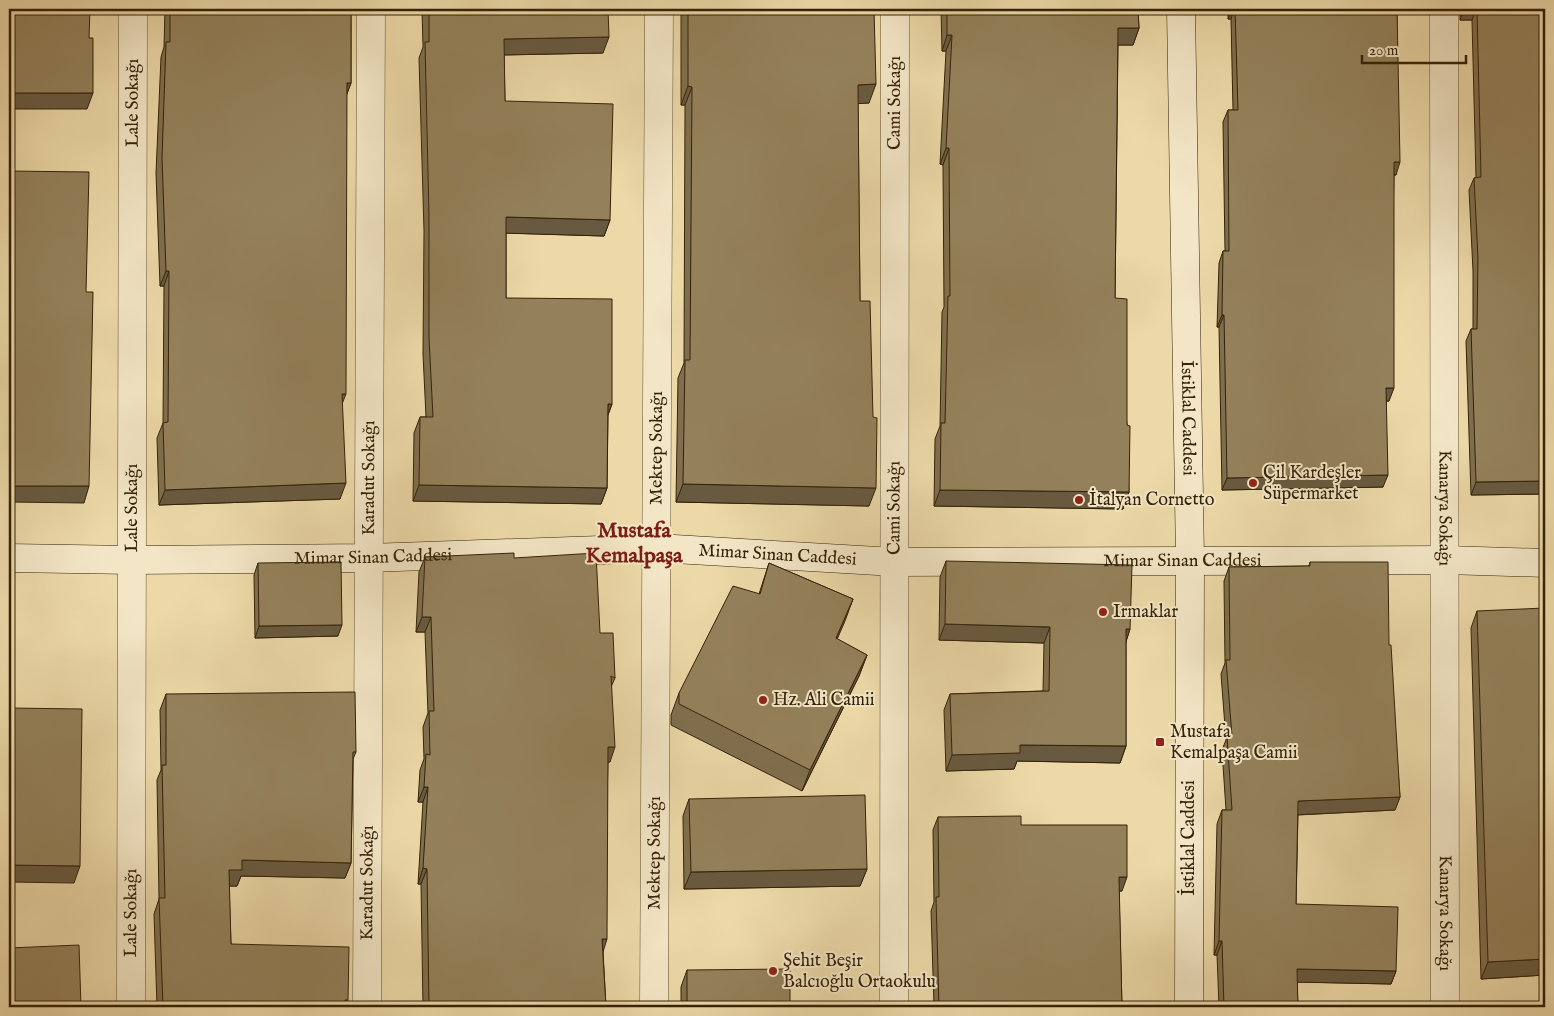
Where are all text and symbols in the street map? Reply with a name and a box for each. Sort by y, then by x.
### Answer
scale bar [1362,32,1465,64]
text: 20 m [1369,41,1399,60]
street label: Cami Sokağı [883,56,906,150]
street label: Lale Sokağı [121,59,144,147]
street label: İstiklal Caddesi [1175,360,1200,476]
street label: Mektep Sokağı [645,391,669,505]
street label: Karadut Sokağı [357,420,381,536]
street label: Kanarya Sokağı [1433,450,1456,566]
street label: Cami Sokağı [883,461,906,555]
place label: Çil Kardeşler Süpermarket [1263,462,1361,506]
street label: Lale Sokağı [120,464,144,552]
marker: Çil Kardeşler Süpermarket [1247,477,1259,489]
place label: İtalyan Cornetto [1089,488,1215,512]
marker: İtalyan Cornetto [1073,494,1085,506]
district label: Mustafa Kemalpaşa [585,517,683,570]
street label: Mimar Sinan Caddesi [698,539,857,571]
street label: Mimar Sinan Caddesi [294,544,453,570]
street label: Mimar Sinan Caddesi [1103,549,1262,573]
place label: Irmaklar [1113,601,1178,624]
marker: Irmaklar [1097,606,1109,618]
place label: Hz. Ali Camii [773,689,875,712]
marker: Hz. Ali Camii [757,694,769,706]
place label: Mustafa Kemalpaşa Camii [1170,721,1298,765]
marker: Mustafa Kemalpaşa Camii [1154,736,1166,748]
street label: İstiklal Caddesi [1177,780,1201,896]
street label: Mektep Sokağı [643,796,667,910]
street label: Karadut Sokağı [356,825,379,941]
street label: Kanarya Sokağı [1433,855,1456,971]
street label: Lale Sokağı [120,869,143,957]
place label: Şehit Beşir Balcıoğlu Ortaokulu [783,950,936,994]
marker: Şehit Beşir Balcıoğlu Ortaokulu [767,965,779,977]

